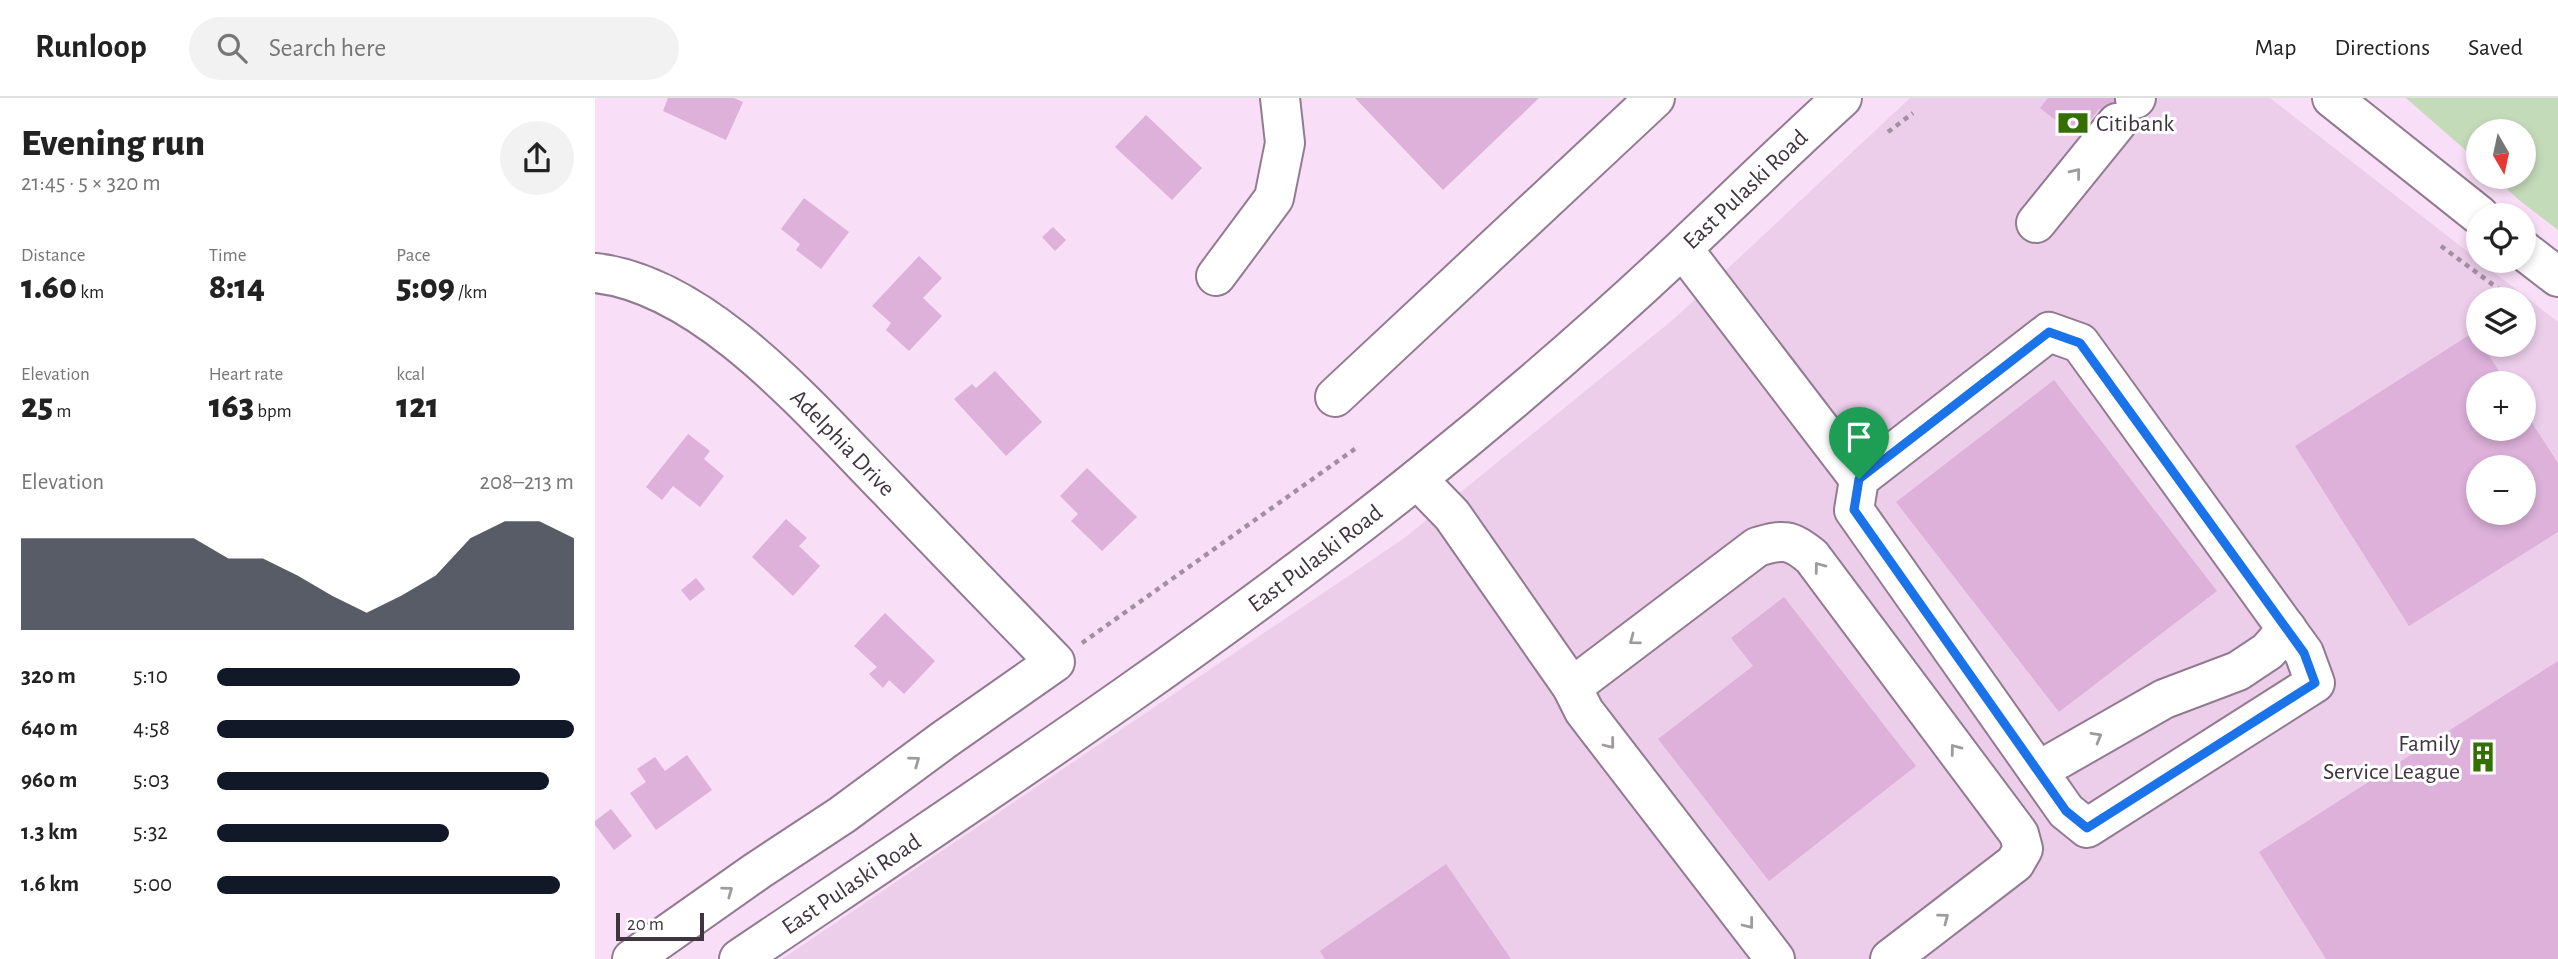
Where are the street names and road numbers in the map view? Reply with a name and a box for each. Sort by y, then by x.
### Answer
street label: East Pulaski Road [1679,125,1813,254]
street label: Adelphia Drive [785,385,899,501]
street label: East Pulaski Road [1244,500,1387,617]
street label: East Pulaski Road [778,829,925,940]

